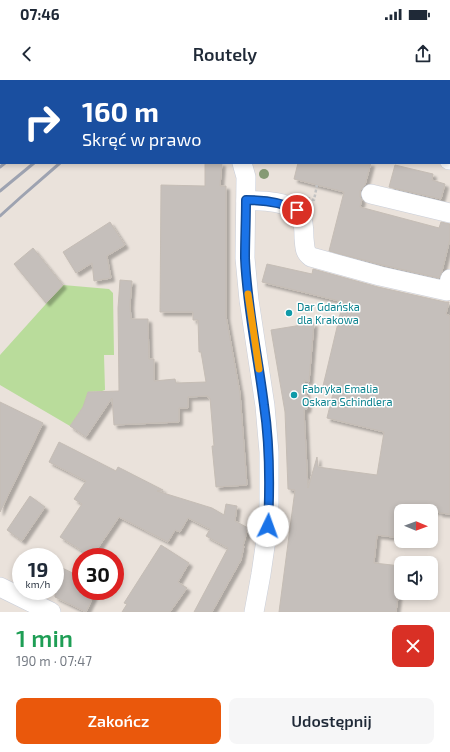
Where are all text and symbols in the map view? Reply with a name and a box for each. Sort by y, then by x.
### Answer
text: 07:46 [20,5,60,23]
icon: back [16,43,38,65]
text: Routely [193,43,257,65]
icon: share [412,43,434,65]
text: 160 m [82,94,159,128]
icon: right [16,96,68,148]
text: Skręć w prawo [82,128,201,150]
pin [280,193,314,227]
icon: arrive [286,199,308,221]
place label: Dar Gdańska dla Krakowa [297,300,360,326]
marker: Dar Gdańska dla Krakowa [284,308,294,318]
place label: Fabryka Emalia Oskara Schindlera [302,382,392,408]
marker: Fabryka Emalia Oskara Schindlera [289,390,299,400]
north arrow [394,504,438,548]
map controls [394,504,438,600]
position arrow [247,505,289,547]
speed limit sign: 30 [72,548,124,600]
button: sound [394,556,438,600]
text: 19 [28,557,48,581]
text: km/h [26,578,50,590]
text: 1 min [16,623,73,652]
button: close [392,625,434,667]
text: 190 m · 07:47 [16,653,92,669]
button: Zakończ [16,698,221,744]
button: Udostępnij [229,698,434,744]

